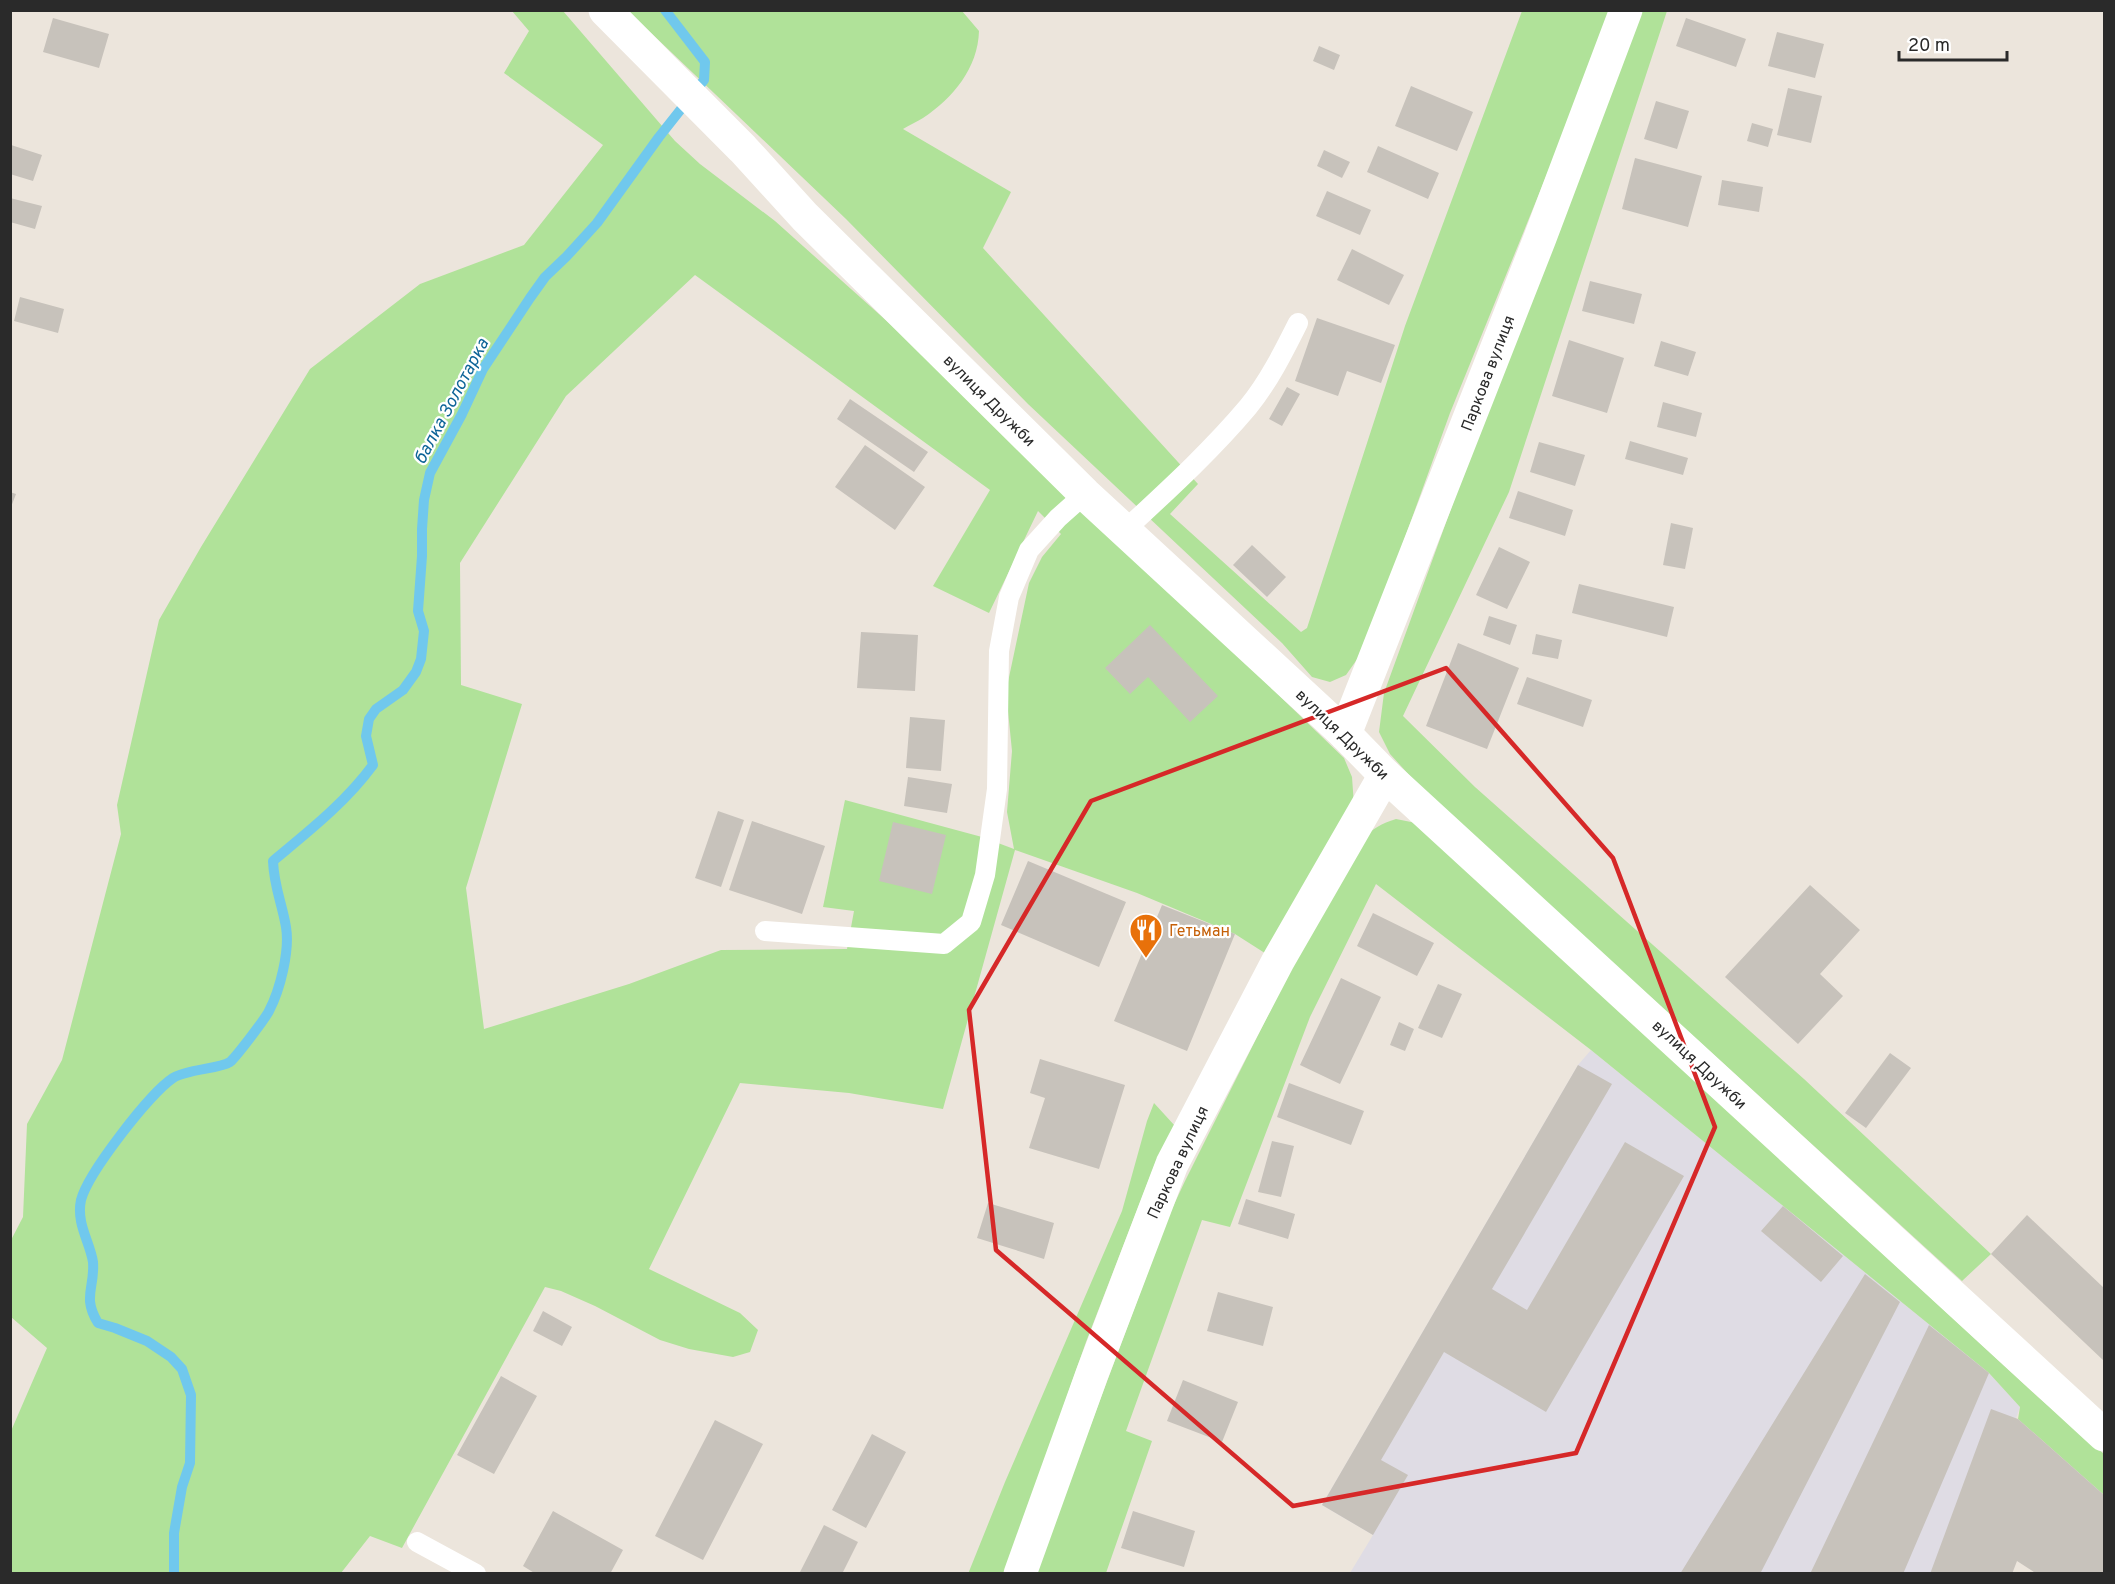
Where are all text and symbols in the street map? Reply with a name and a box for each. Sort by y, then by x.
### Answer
scale bar [1899,24,2007,62]
text: 20 m [1908,35,1950,58]
street label: Паркова вулиця [1458,313,1520,434]
water label: балка Золотарка [410,334,495,469]
street label: вулиця Дружби [938,351,1039,452]
street label: вулиця Дружби [1291,686,1393,785]
restaurant icon: Гетьман [1128,912,1164,959]
place label: Гетьман [1169,922,1230,942]
street label: вулиця Дружби [1647,1016,1750,1114]
street label: Паркова вулиця [1144,1103,1214,1223]

